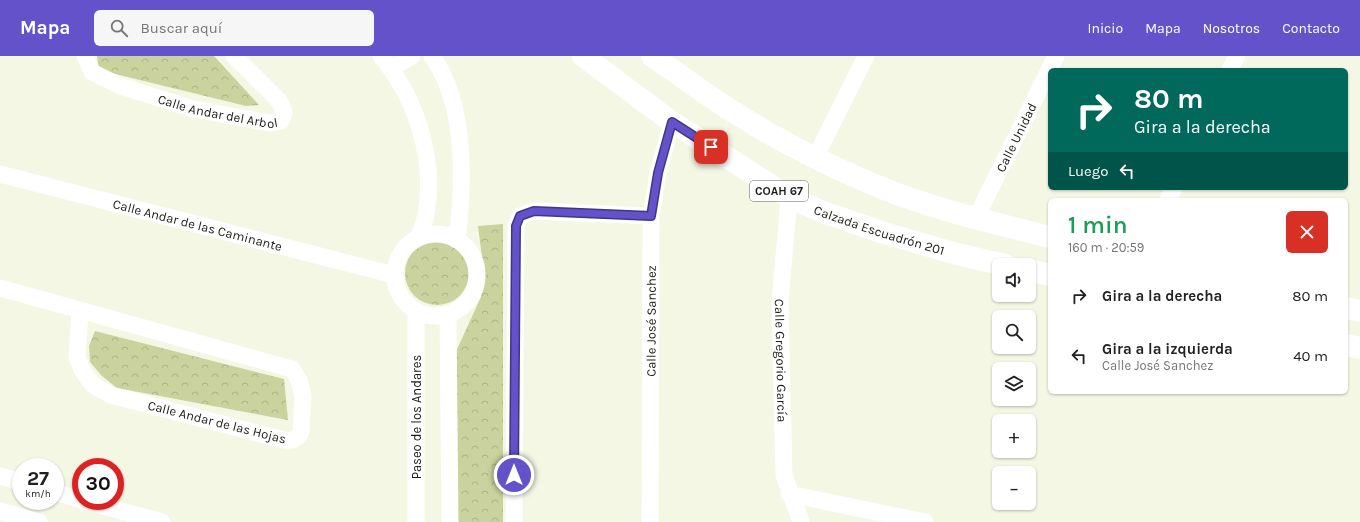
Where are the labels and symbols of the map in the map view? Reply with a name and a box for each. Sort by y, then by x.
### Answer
street label: Calle Andar del Arbol [156,91,279,131]
street label: Calle Unidad [993,100,1039,174]
pin [694,130,728,164]
road number: COAH 67 [750,181,808,201]
street label: Calle Andar de las Caminante [111,196,284,254]
street label: Calzada Escuadrón 201 [812,202,946,257]
street label: Calle José Sanchez [643,265,658,377]
street label: Calle Gregorio García [772,298,790,422]
street label: Paseo de los Andares [409,355,424,479]
street label: Calle Andar de las Hojas [146,398,288,447]
position arrow [493,454,535,496]
speed limit sign: 30 [72,458,124,510]

